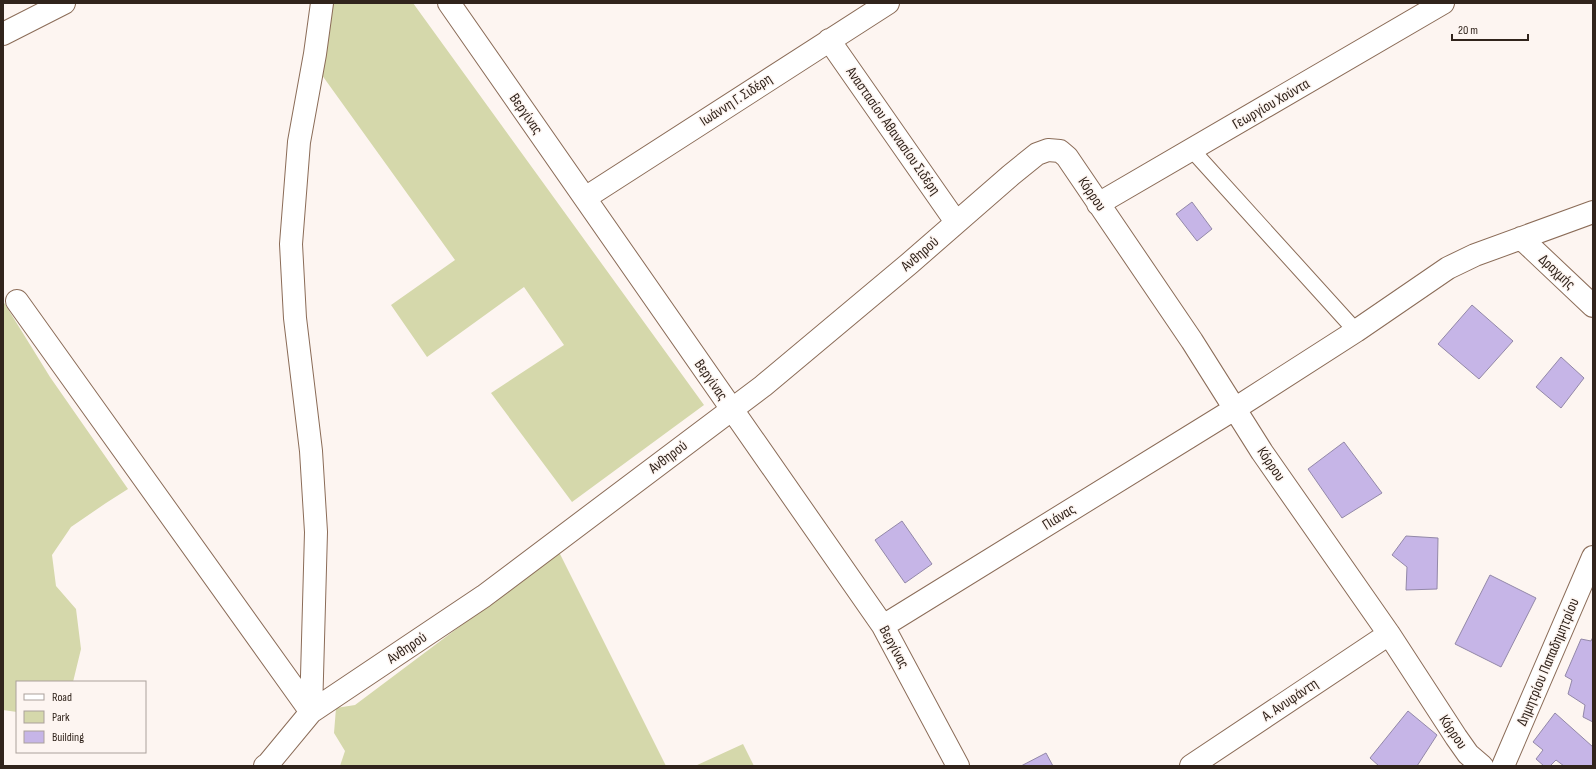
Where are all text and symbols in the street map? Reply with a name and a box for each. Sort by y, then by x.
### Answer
scale bar [1452,16,1528,42]
text: 20 m [1458,23,1478,38]
street label: Αναστασίου Αθανασίου Σιδέρη [841,62,944,199]
street label: Ιωάννη Γ. Σιδέρη [696,70,776,130]
street label: Γεωργίου Χούντα [1229,74,1314,134]
street label: Βεργίνας [505,90,547,138]
street label: Κόρρου [1074,173,1110,215]
street label: Ανθηρού [896,232,943,276]
street label: Δραχμής [1535,250,1579,294]
street label: Βεργίνας [690,356,732,404]
street label: Ανθηρού [644,436,691,478]
street label: Κόρρου [1253,443,1289,485]
street label: Πιάνας [1039,500,1079,534]
street label: Δημητρίου Παπαδημητρίου [1512,595,1584,729]
street label: Βεργίνας [875,622,914,672]
street label: Ανθηρού [383,628,431,669]
street label: Α. Ανυφάντη [1257,674,1322,726]
legend [16,681,146,753]
text: Road [52,690,72,705]
text: Park [52,710,70,725]
street label: Κόρρου [1435,711,1471,753]
text: Building [52,730,84,745]

